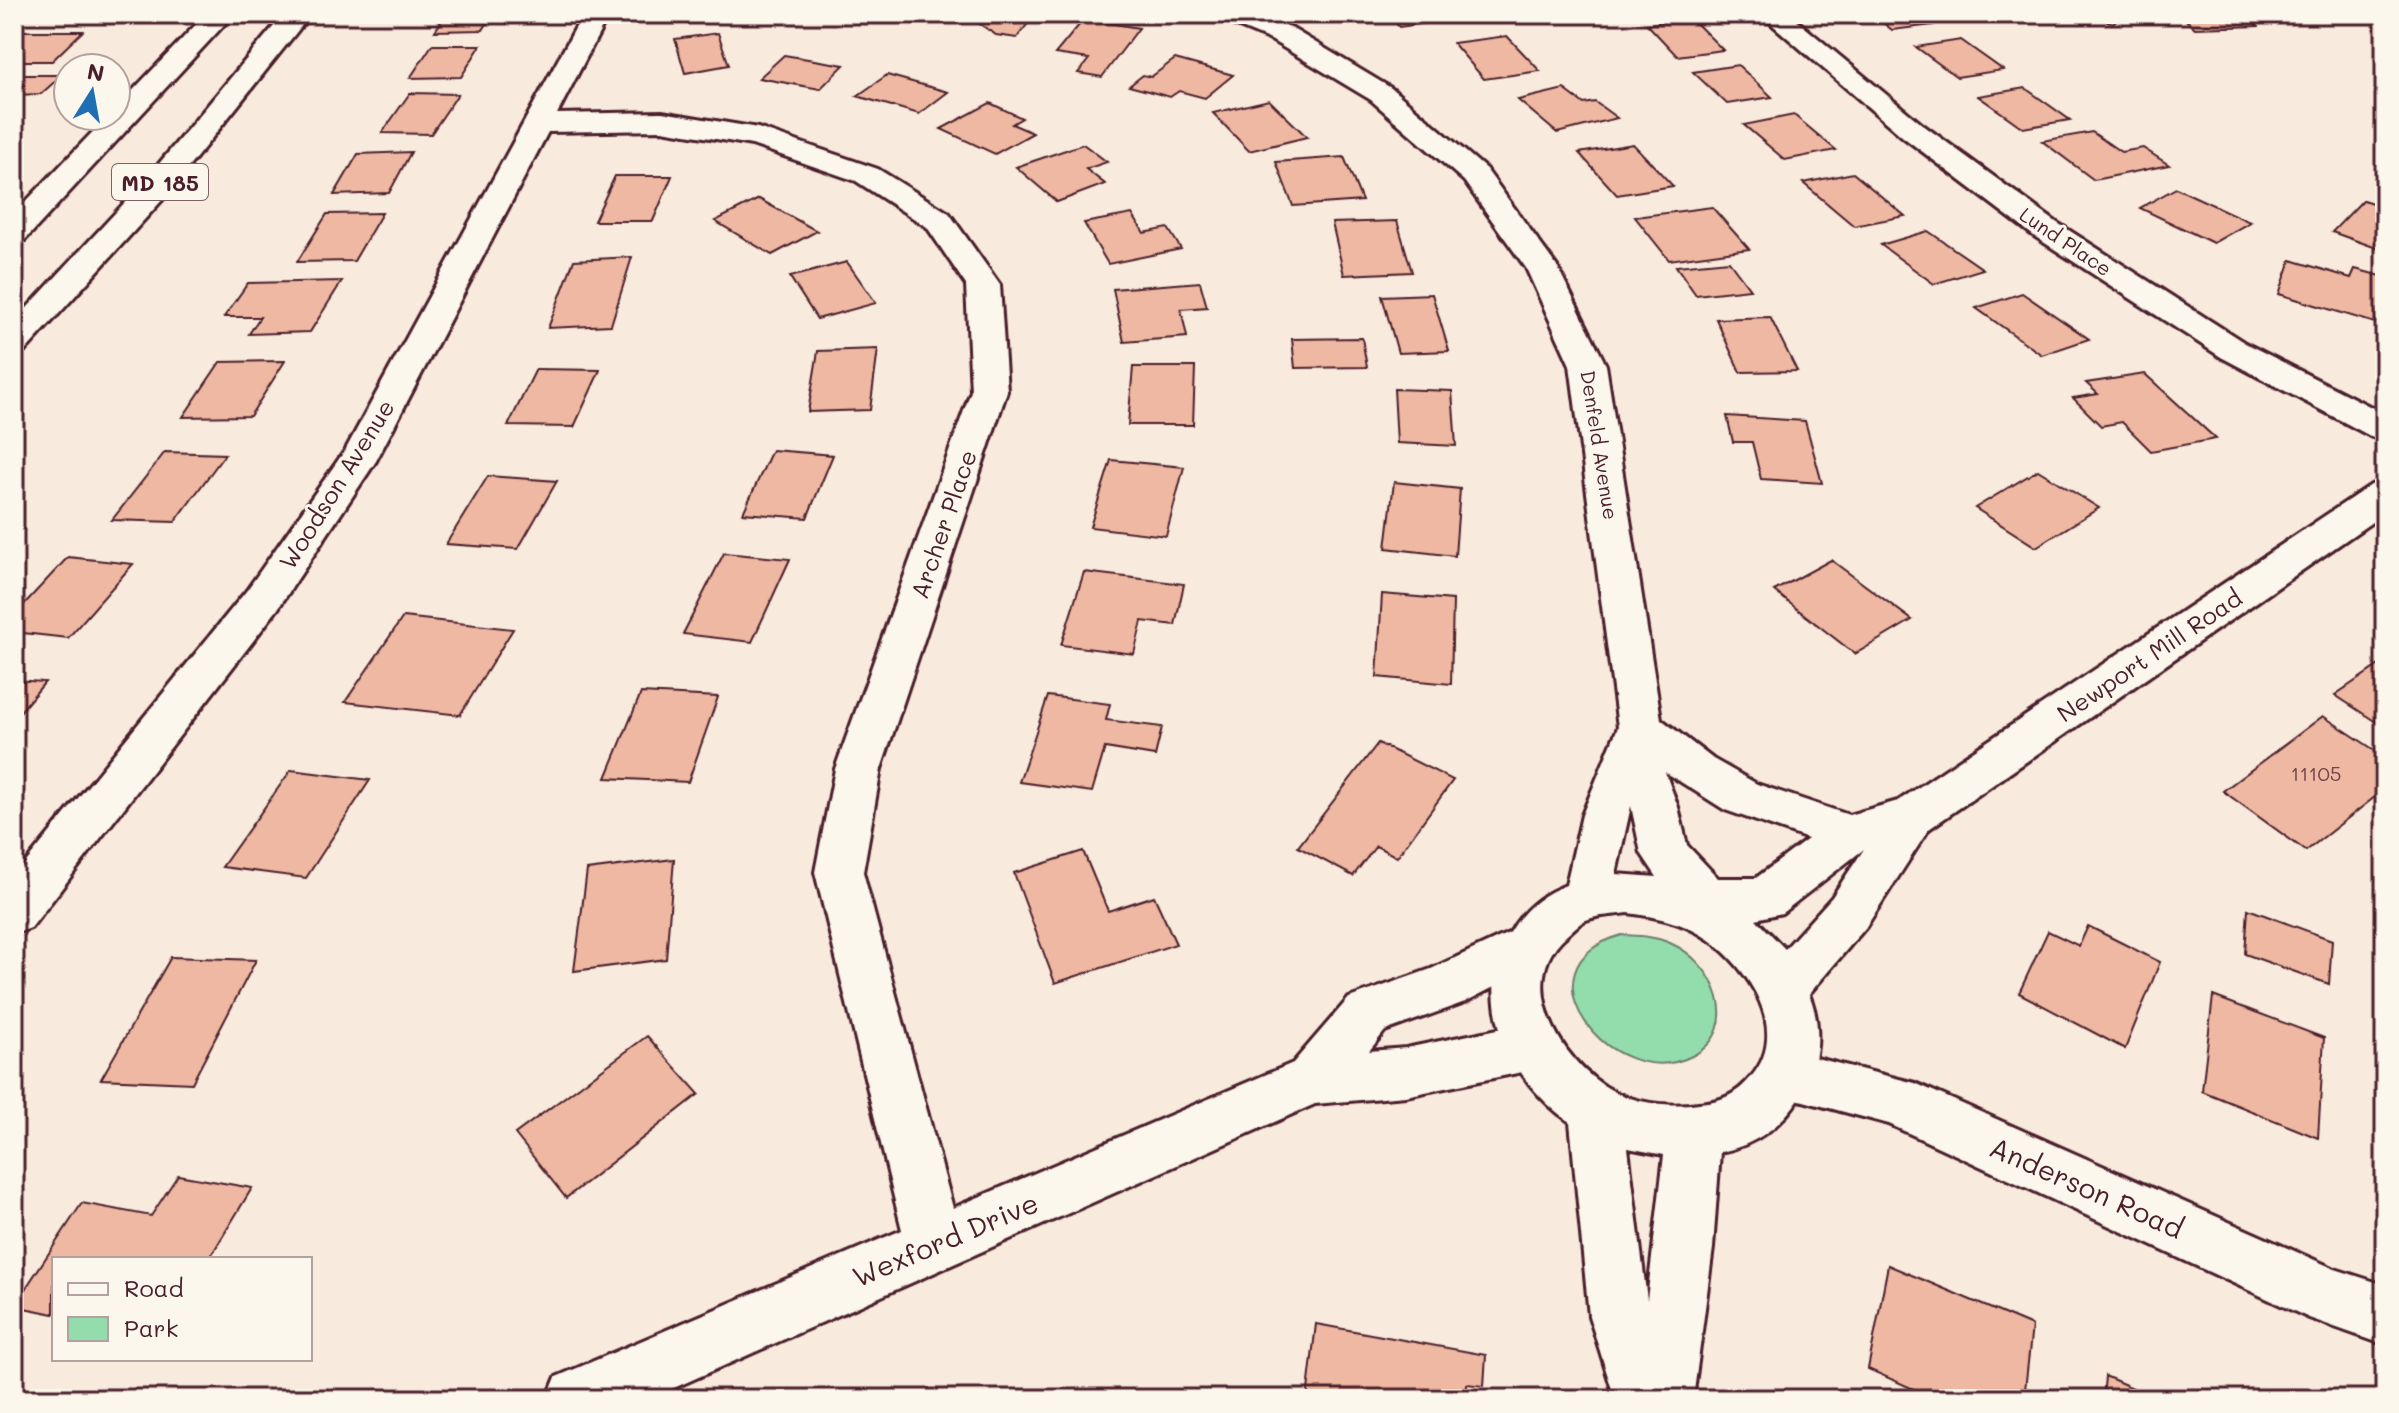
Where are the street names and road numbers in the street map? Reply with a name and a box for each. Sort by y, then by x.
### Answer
road number: MD 185 [112,164,208,200]
street label: Lund Place [2015,201,2117,281]
street label: Denfeld Avenue [1575,369,1625,521]
street label: Woodson Avenue [271,393,401,575]
street label: Archer Place [903,445,983,603]
street label: Newport Mill Road [2051,582,2247,728]
street label: Anderson Road [1984,1128,2190,1246]
street label: Wexford Drive [847,1184,1043,1294]

